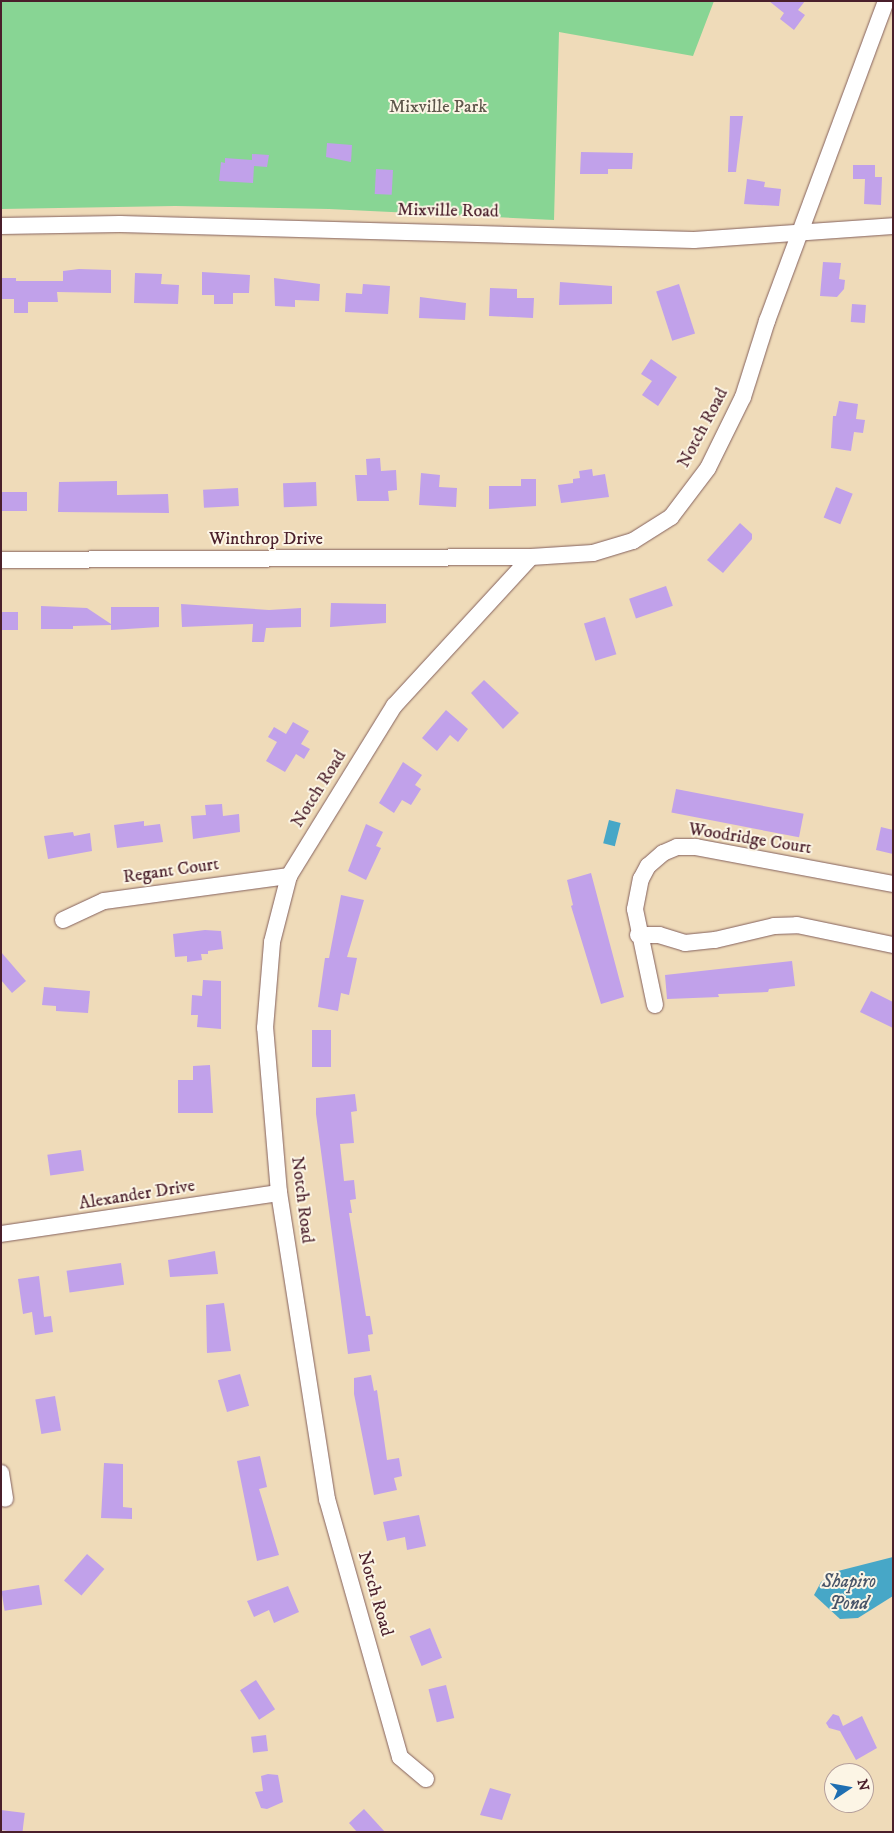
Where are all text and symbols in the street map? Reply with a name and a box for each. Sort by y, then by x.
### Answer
park label: Mixville Park [389,96,487,118]
street label: Mixville Road [397,199,499,223]
street label: Notch Road [673,384,733,472]
street label: Winthrop Drive [209,528,323,550]
street label: Notch Road [287,746,351,832]
street label: Woodridge Court [687,819,813,859]
street label: Regant Court [122,854,220,888]
street label: Notch Road [286,1155,318,1245]
street label: Alexander Drive [77,1175,197,1215]
street label: Notch Road [353,1549,397,1639]
water label: Shapiro Pond [822,1571,876,1615]
north arrow [824,1763,874,1813]
text: N [853,1778,873,1793]

